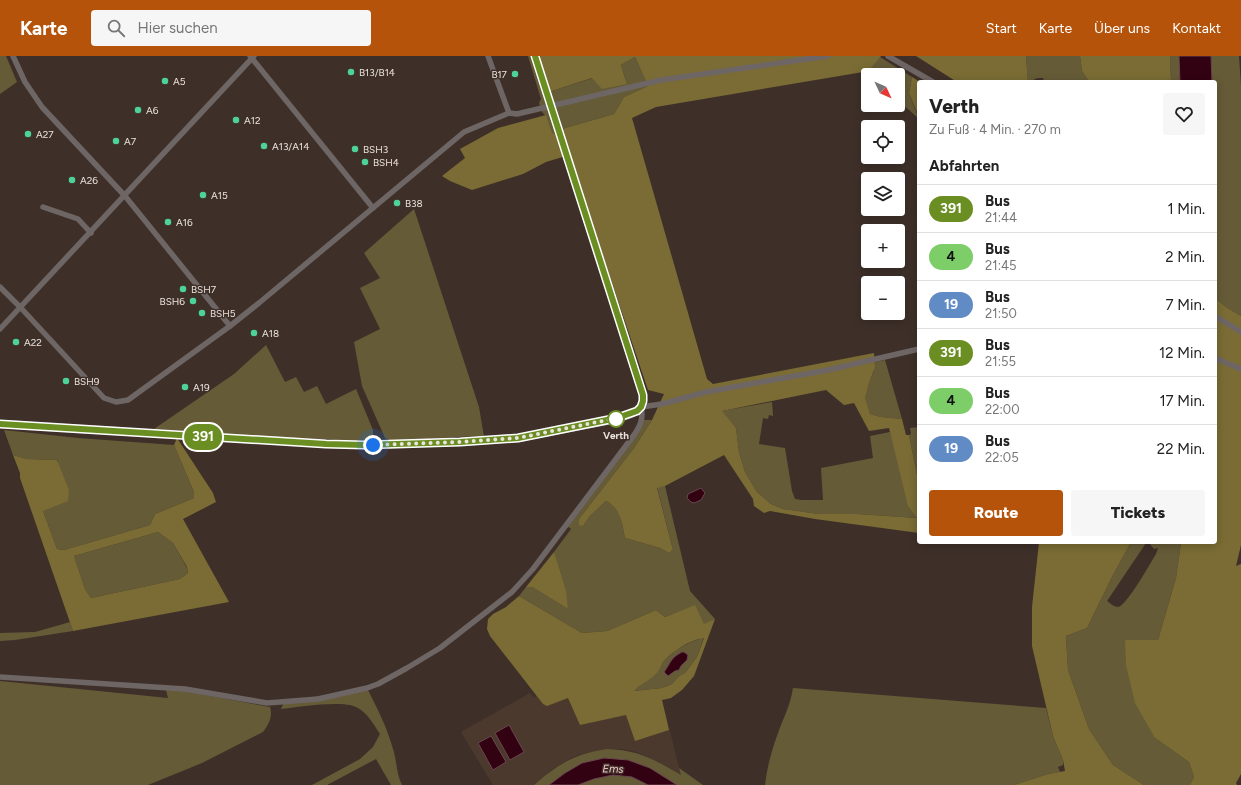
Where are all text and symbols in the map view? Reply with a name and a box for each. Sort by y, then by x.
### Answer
search box [91,10,371,46]
text: Karte [20,17,67,40]
icon: search [105,17,127,39]
text: Hier suchen [137,19,218,37]
text: Start [986,20,1017,37]
text: Karte [1039,20,1072,37]
text: Über uns [1094,20,1150,37]
text: Kontakt [1172,20,1221,37]
place label: B13/B14 [359,66,395,79]
marker: B13/B14 [346,67,356,77]
place label: B17 [491,68,508,81]
north arrow [861,68,905,112]
map controls [861,68,905,320]
marker: B17 [510,69,520,79]
place label: A5 [173,75,186,88]
marker: A5 [160,76,170,86]
button: heart [1163,93,1205,135]
text: Verth [929,95,979,118]
place label: A6 [146,104,159,117]
marker: A6 [133,105,143,115]
place label: A12 [244,114,261,127]
marker: A12 [231,115,241,125]
button: locate [861,120,905,164]
text: Zu Fuß · 4 Min. · 270 m [929,122,1061,137]
place label: A27 [36,128,54,141]
marker: A27 [23,129,33,139]
place label: A7 [124,135,137,148]
marker: A7 [111,136,121,146]
place label: A13/A14 [272,140,309,153]
marker: A13/A14 [259,141,269,151]
place label: BSH3 [363,143,388,156]
marker: BSH3 [350,144,360,154]
place label: BSH4 [373,156,399,169]
marker: BSH4 [360,157,370,167]
text: Abfahrten [929,157,999,175]
button: layers [861,172,905,216]
place label: A26 [80,174,98,187]
marker: A26 [67,175,77,185]
place label: A15 [211,189,228,202]
marker: A15 [198,190,208,200]
text: Bus [985,192,1010,210]
place label: B38 [405,197,423,210]
marker: B38 [392,198,402,208]
text: 391 [940,200,962,217]
text: 1 Min. [1167,200,1205,218]
text: 21:44 [985,210,1017,225]
place label: A16 [176,216,193,229]
marker: A16 [163,217,173,227]
button: + [861,224,905,268]
text: Bus [985,240,1010,258]
text: 4 [947,248,955,265]
text: 2 Min. [1165,248,1205,266]
text: 21:45 [985,258,1016,273]
button: − [861,276,905,320]
place label: BSH7 [191,283,217,296]
marker: BSH7 [178,284,188,294]
text: Bus [985,288,1010,306]
place label: BSH6 [160,295,185,308]
marker: BSH6 [188,296,198,306]
text: 19 [944,296,958,313]
text: 7 Min. [1166,296,1205,314]
text: 21:50 [985,306,1017,321]
place label: BSH5 [210,307,236,320]
marker: BSH5 [197,308,207,318]
place label: A18 [262,327,279,340]
marker: A18 [249,328,259,338]
place label: A22 [24,336,42,349]
text: Bus [985,336,1010,354]
marker: A22 [11,337,21,347]
text: 391 [940,344,962,361]
text: 12 Min. [1159,344,1205,362]
text: 21:55 [985,354,1016,369]
place label: BSH9 [74,375,100,388]
marker: BSH9 [61,376,71,386]
place label: A19 [193,381,210,394]
marker: A19 [180,382,190,392]
text: Bus [985,384,1010,402]
text: 4 [947,392,955,409]
text: 17 Min. [1159,392,1205,410]
text: 22:00 [985,402,1020,417]
marker: Verth [607,410,625,428]
line badge: 391 [180,424,226,450]
text: 391 [192,428,214,445]
place label: Verth [603,429,629,442]
text: Bus [985,432,1010,450]
your location [363,435,383,455]
text: 19 [944,440,958,457]
text: 22 Min. [1157,440,1205,458]
text: 22:05 [985,450,1019,465]
button: Route [929,490,1063,536]
button: Tickets [1071,490,1205,536]
water label: Ems [602,762,624,776]

